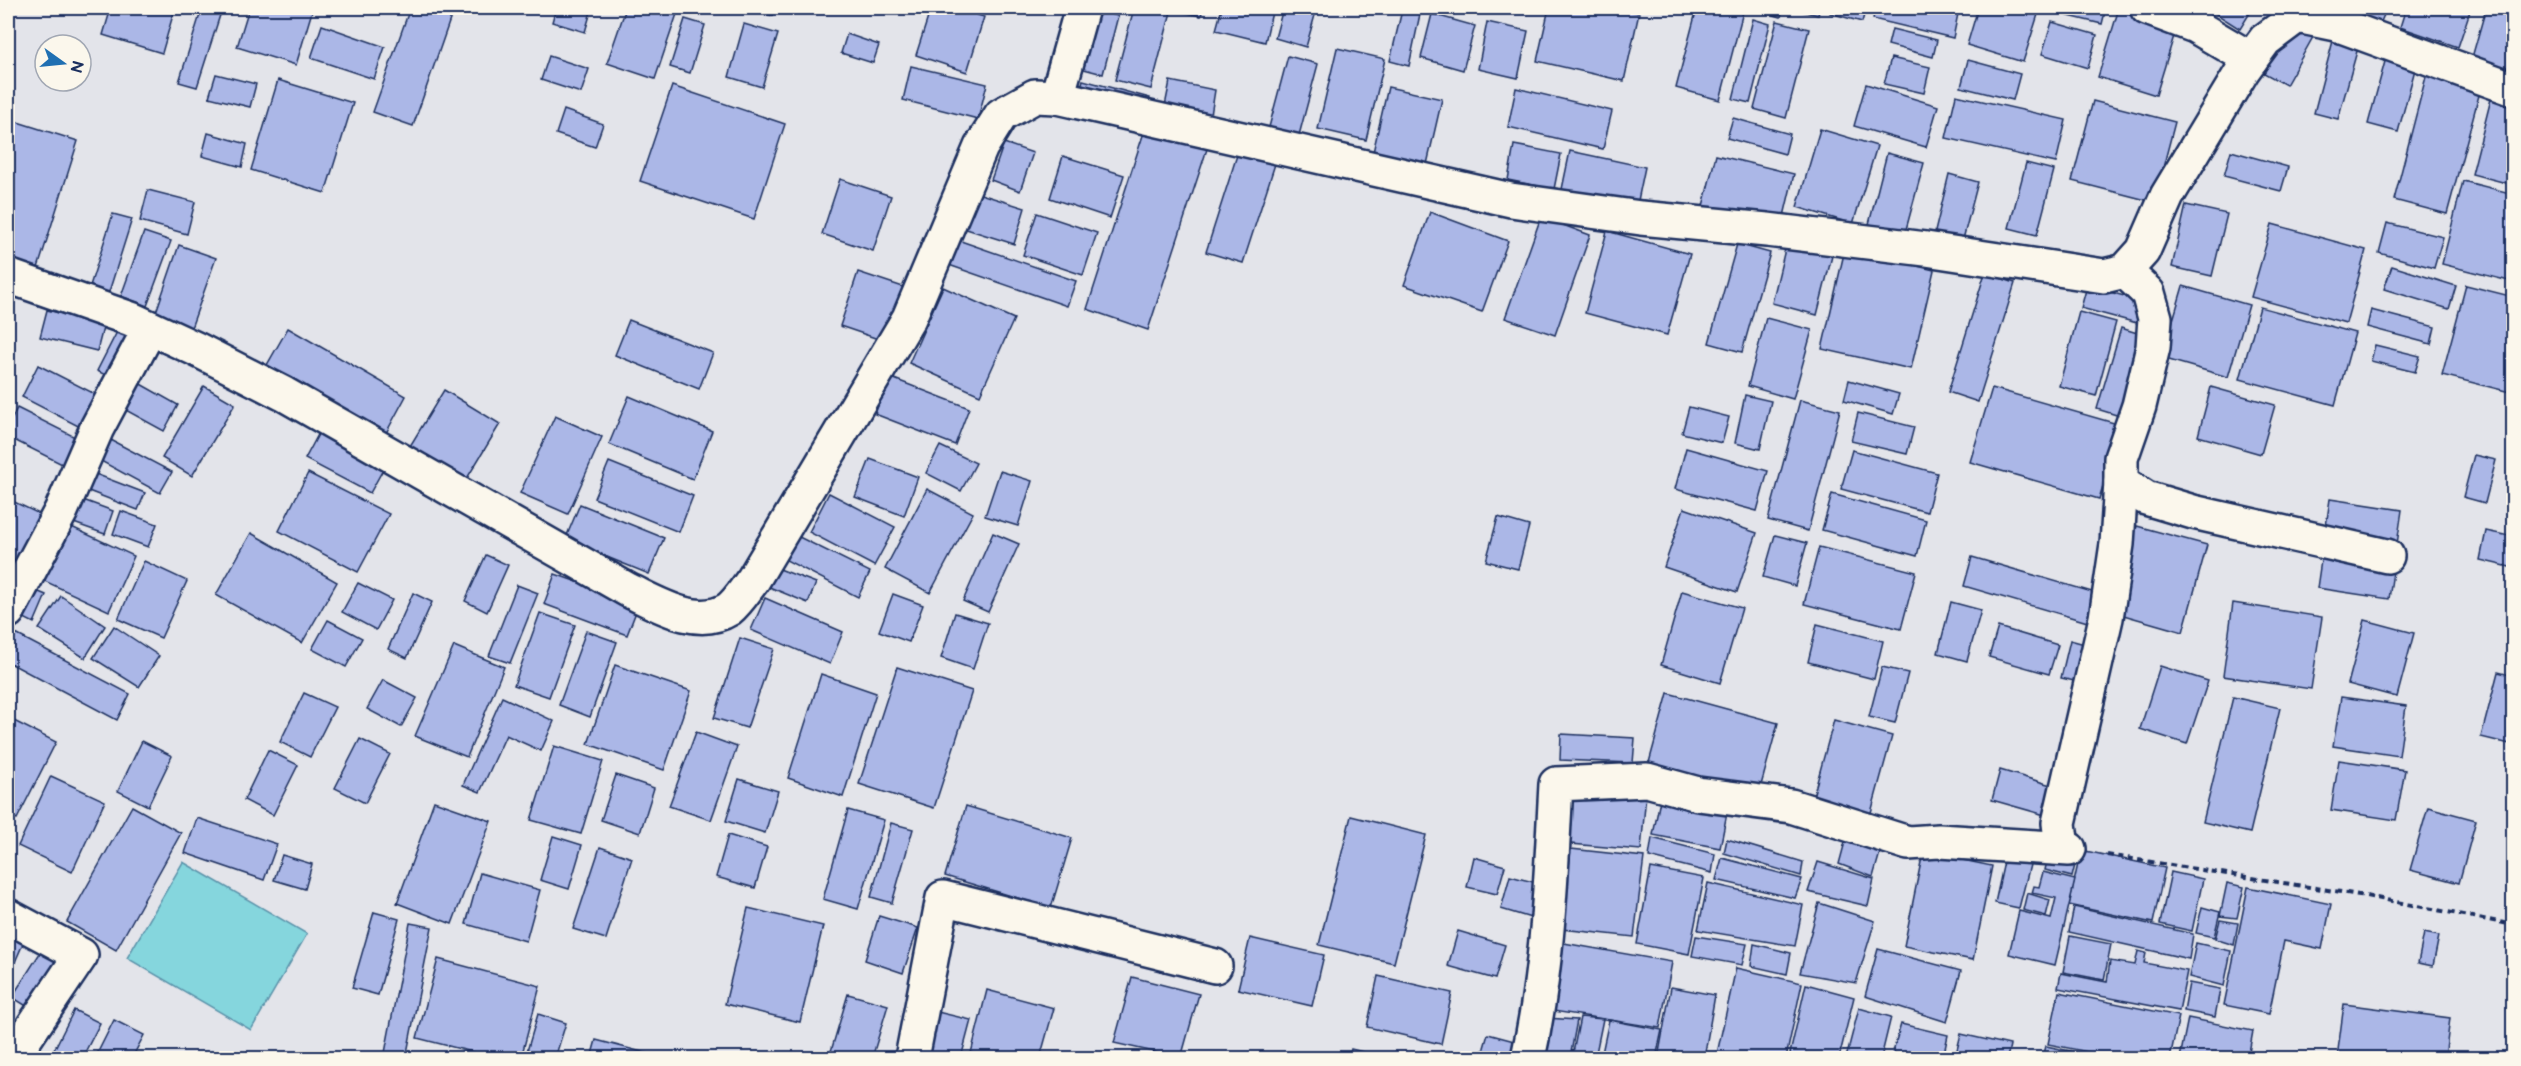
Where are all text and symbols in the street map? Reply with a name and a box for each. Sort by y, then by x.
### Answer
north arrow [33,33,93,93]
text: N [65,58,87,75]

